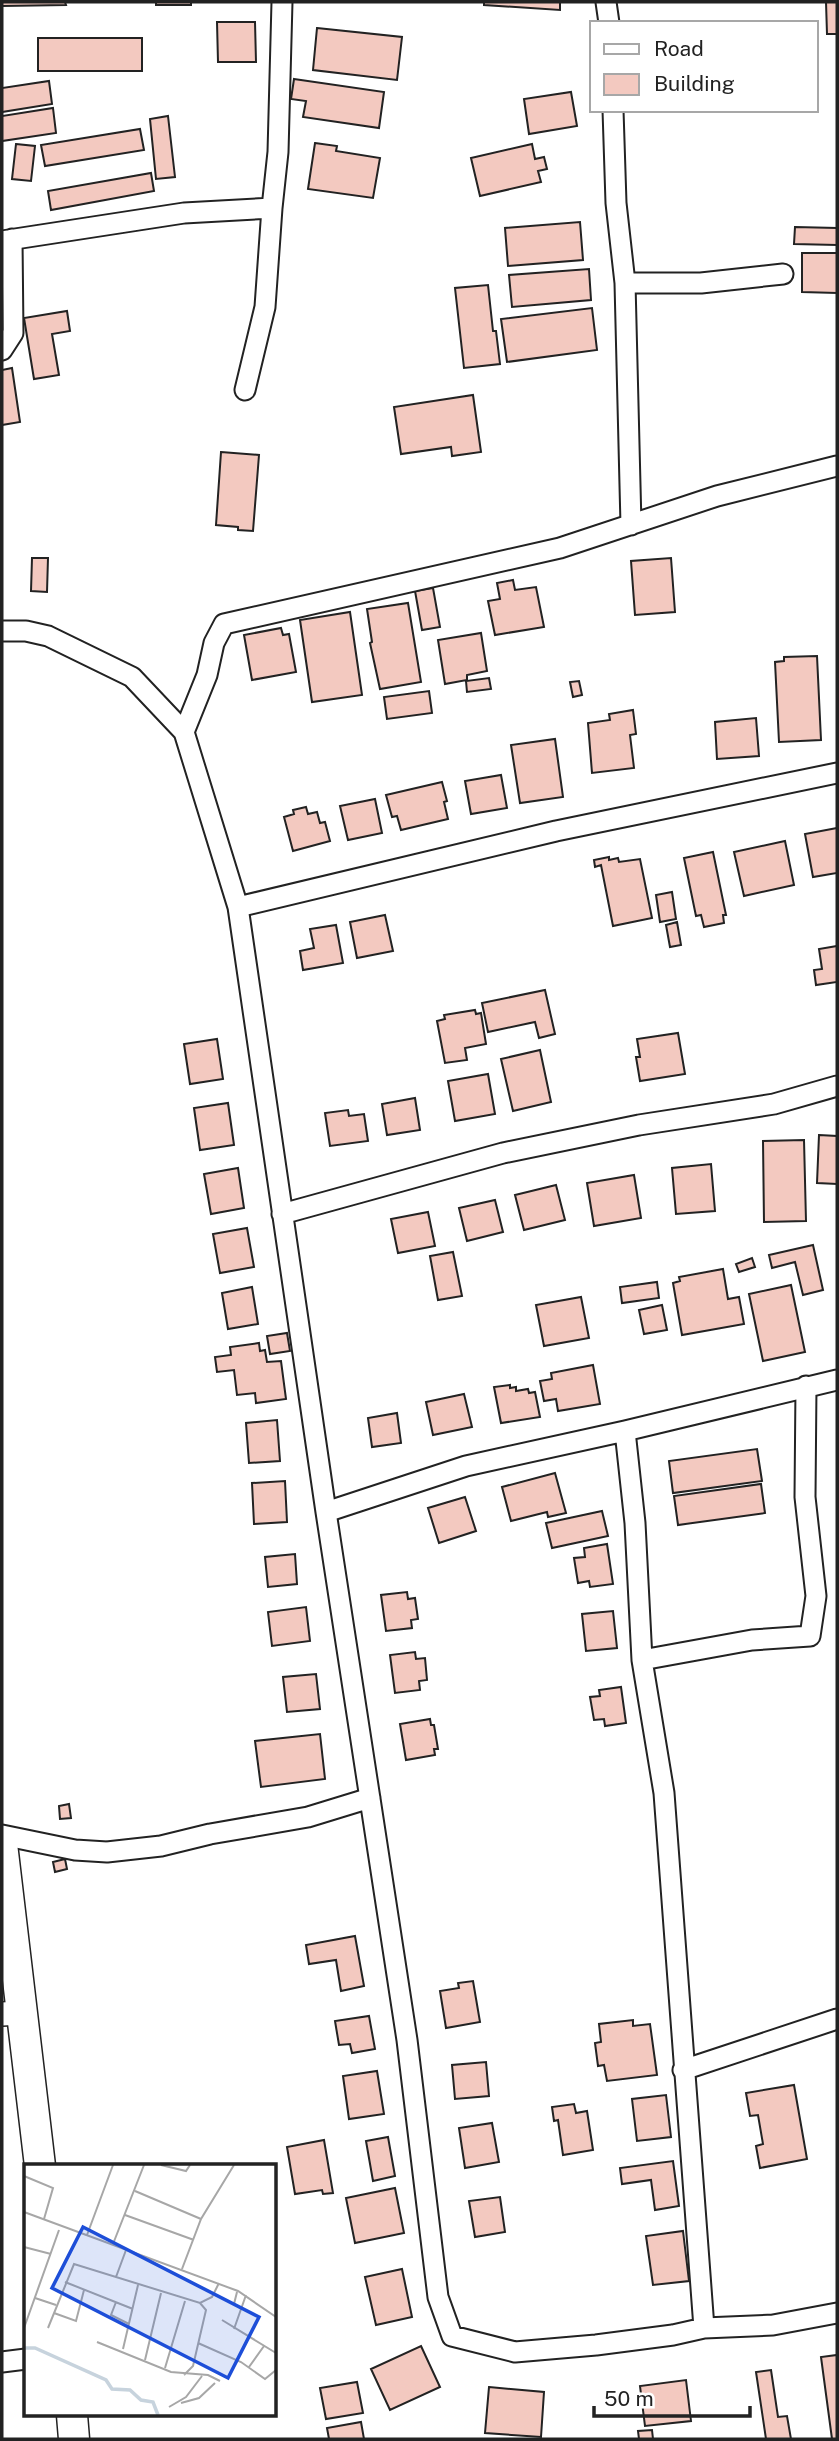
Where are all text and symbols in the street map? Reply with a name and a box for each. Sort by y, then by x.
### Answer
legend [590,21,818,112]
text: Road [654,36,704,61]
text: Building [654,71,735,96]
inset map [24,2164,276,2416]
scale bar [594,2374,750,2418]
text: 50 m [604,2386,654,2411]

